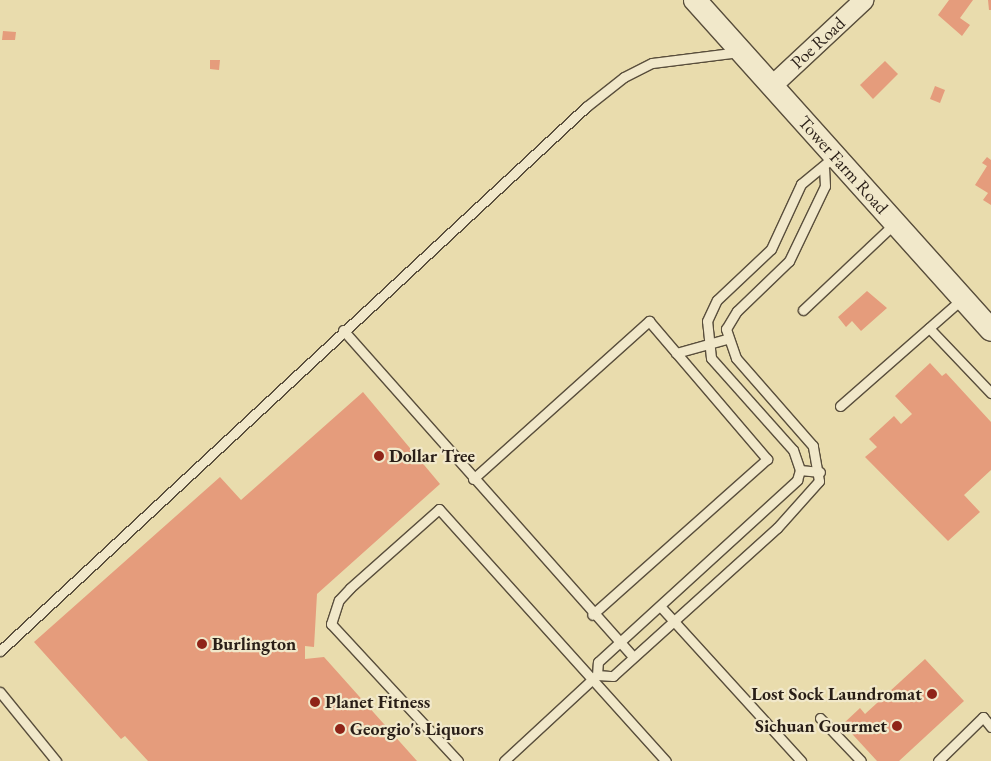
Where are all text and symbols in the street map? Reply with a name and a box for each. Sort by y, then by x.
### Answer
street label: Poe Road [786,13,850,73]
street label: Tower Farm Road [793,112,893,218]
place label: Dollar Tree [389,445,475,467]
marker: Dollar Tree [373,450,385,462]
place label: Burlington [212,633,296,655]
marker: Burlington [196,638,208,650]
place label: Lost Sock Laundromat [751,683,922,705]
marker: Lost Sock Laundromat [926,688,938,700]
place label: Planet Fitness [325,691,430,713]
marker: Planet Fitness [309,696,321,708]
place label: Sichuan Gourmet [755,715,887,737]
place label: Georgio's Liquors [350,718,484,740]
marker: Sichuan Gourmet [891,720,903,732]
marker: Georgio's Liquors [334,723,346,735]

